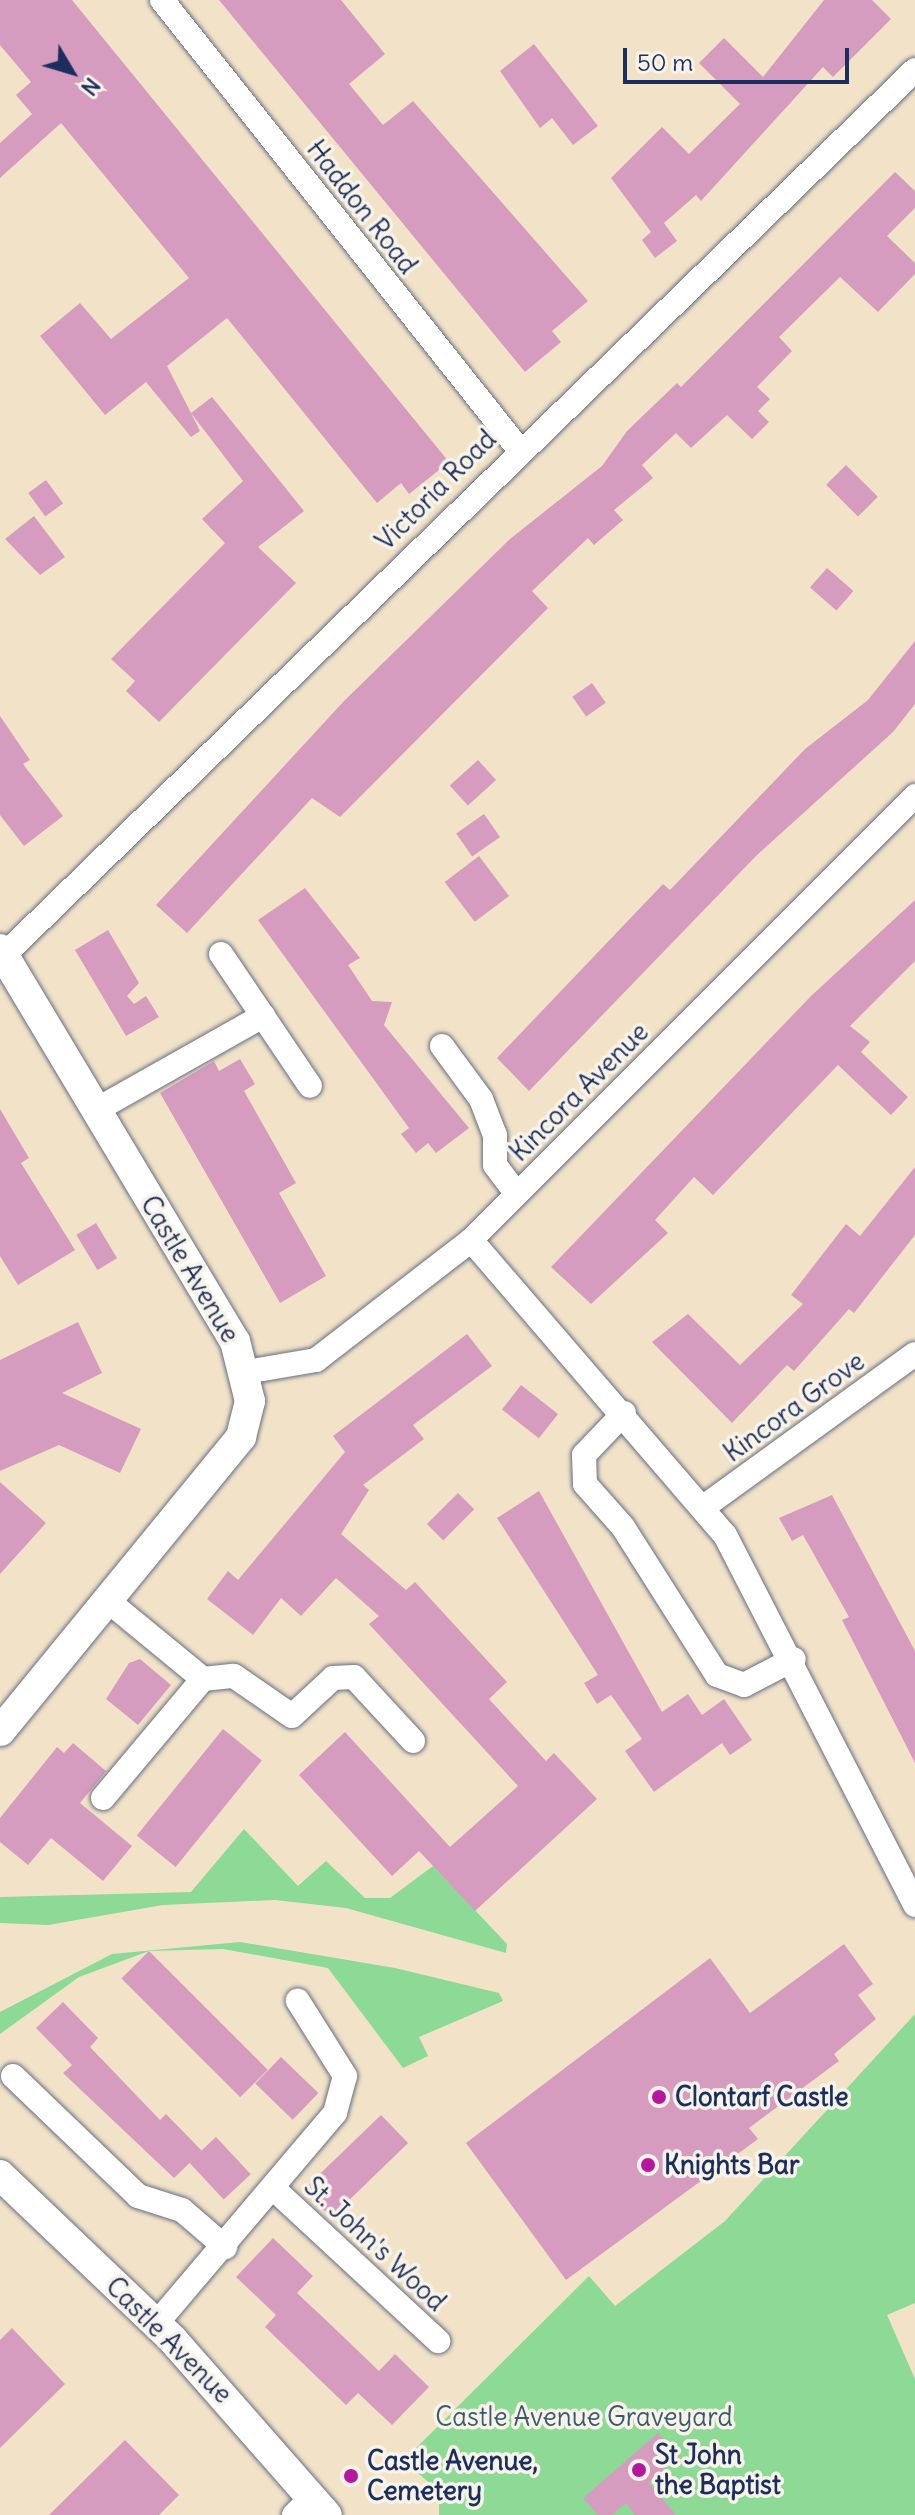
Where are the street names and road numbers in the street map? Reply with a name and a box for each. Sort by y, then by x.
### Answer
street label: Haddon Road [300,134,424,280]
street label: Victoria Road [369,423,503,557]
street label: Kincora Avenue [503,1016,655,1168]
street label: Castle Avenue [134,1190,246,1348]
street label: Kincora Grove [718,1346,870,1468]
street label: St. John's Wood [298,2171,452,2317]
street label: Castle Avenue [99,2270,239,2410]

